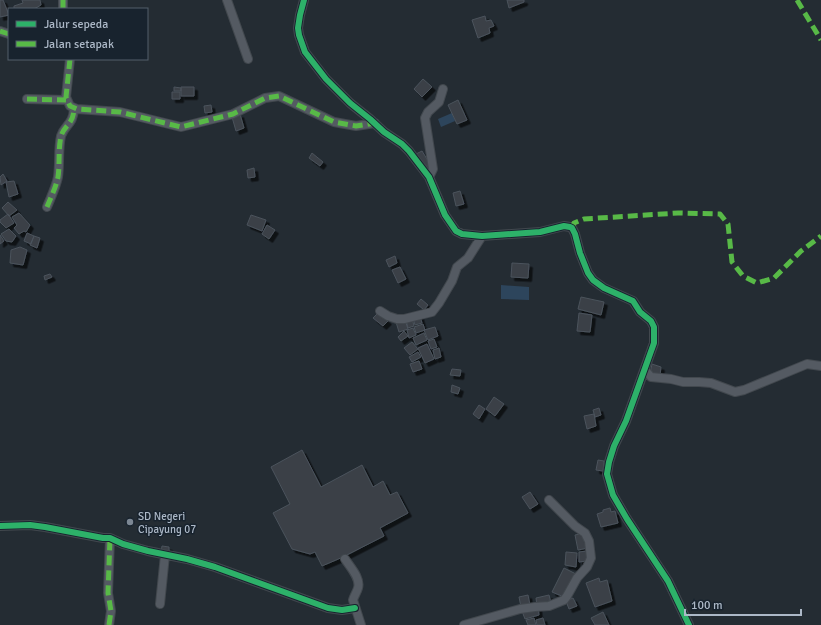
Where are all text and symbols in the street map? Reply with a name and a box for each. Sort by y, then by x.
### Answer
legend [8,8,148,60]
text: Jalur sepeda [44,17,108,32]
text: Jalan setapak [44,37,114,52]
place label: SD Negeri Cipayung 07 [138,510,196,536]
marker: SD Negeri Cipayung 07 [125,517,135,527]
scale bar [685,591,801,617]
text: 100 m [691,598,723,613]

